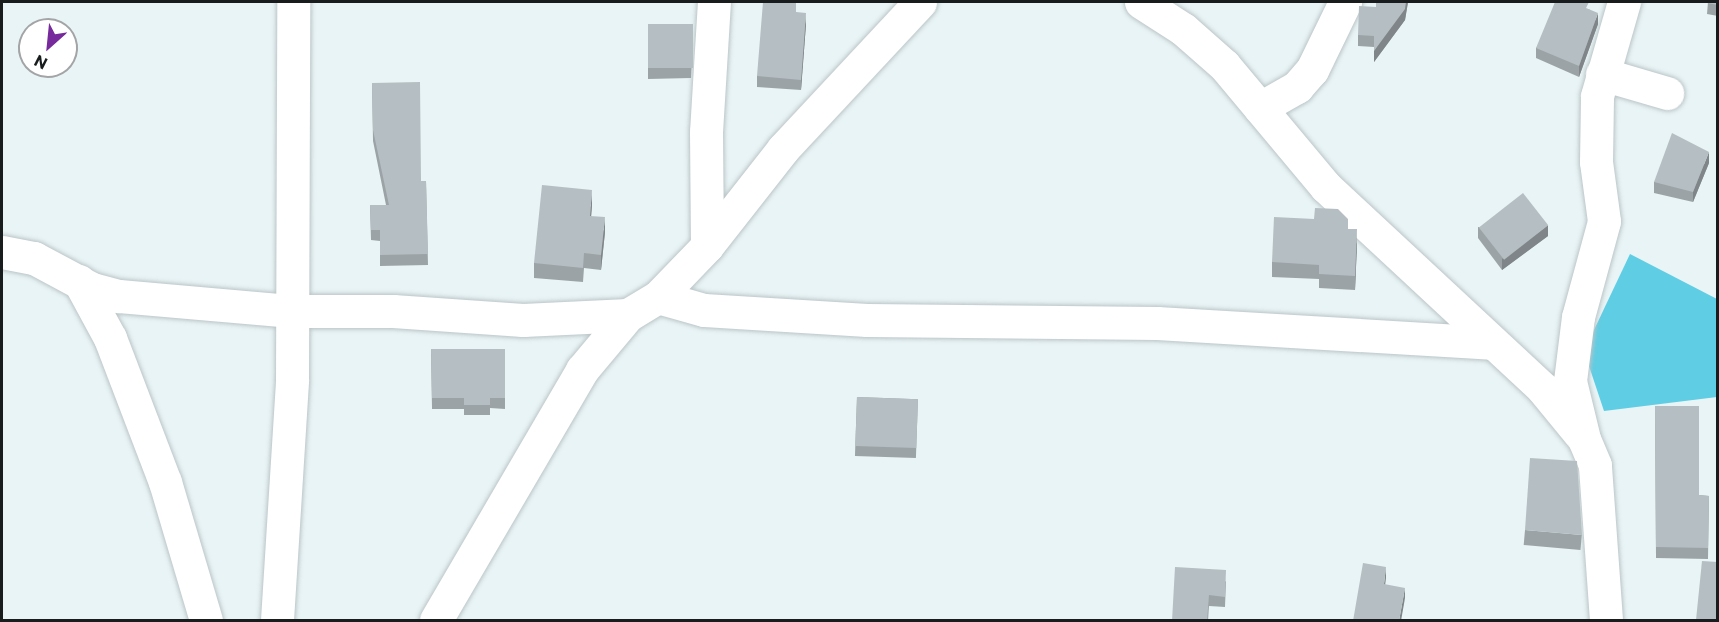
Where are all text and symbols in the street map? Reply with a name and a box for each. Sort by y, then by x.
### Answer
north arrow [18,18,78,78]
text: N [31,52,50,74]

